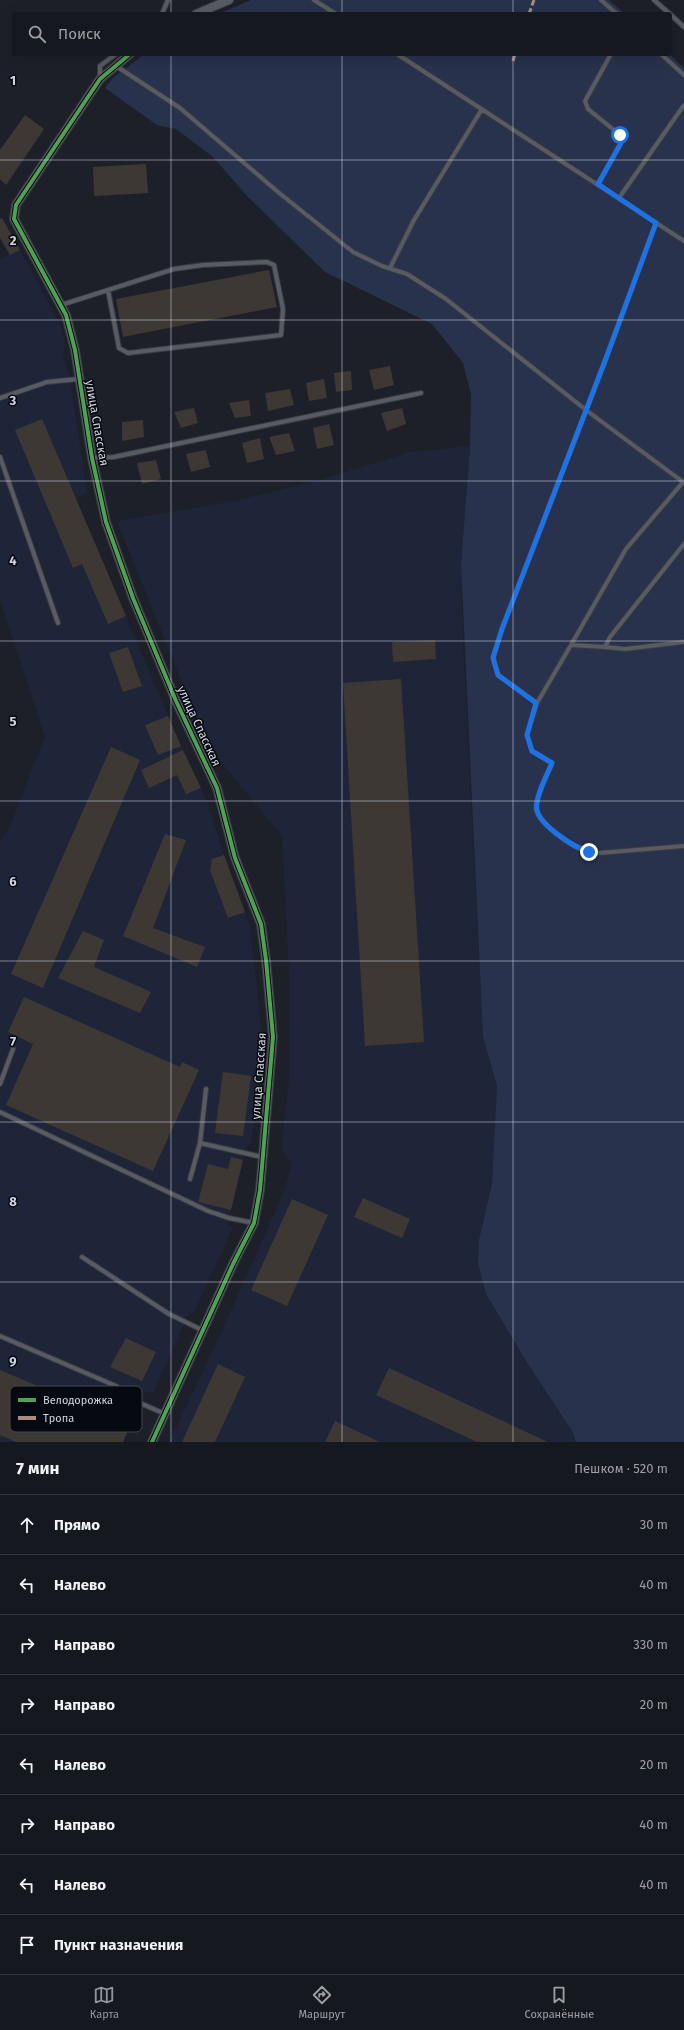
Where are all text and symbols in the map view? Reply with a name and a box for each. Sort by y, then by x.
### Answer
search box [12,12,672,56]
icon: search [26,23,48,45]
text: Поиск [58,25,101,43]
text: 1 [10,73,16,88]
route start [611,126,629,144]
text: 2 [10,233,17,248]
street label: улица Спасская [83,379,111,467]
text: 3 [9,393,17,408]
text: 4 [9,553,17,568]
street label: улица Спасская [174,684,224,768]
text: 5 [10,714,17,729]
route end [580,843,598,861]
text: 6 [9,874,17,889]
street label: улица Спасская [249,1032,269,1120]
text: 7 [10,1034,16,1049]
text: 8 [9,1194,17,1209]
text: 9 [9,1354,17,1369]
legend [10,1386,142,1432]
text: Велодорожка [43,1394,113,1407]
text: Тропа [43,1412,74,1425]
text: 7 мин [16,1458,59,1479]
text: Пешком · 520 m [574,1461,668,1476]
icon: ahead [16,1514,38,1536]
text: Прямо [54,1516,100,1534]
text: 30 m [640,1517,668,1532]
icon: left [16,1574,38,1596]
text: Налево [54,1576,106,1594]
text: 40 m [639,1577,668,1592]
icon: right [16,1634,38,1656]
text: Направо [54,1636,115,1654]
text: 330 m [633,1637,668,1652]
icon: right [16,1694,38,1716]
text: Направо [54,1696,115,1714]
text: 20 m [640,1697,668,1712]
icon: left [16,1754,38,1776]
text: Налево [54,1756,106,1774]
text: 20 m [640,1757,668,1772]
icon: right [16,1814,38,1836]
text: Направо [54,1816,115,1834]
text: 40 m [639,1817,668,1832]
icon: left [16,1874,38,1896]
text: Налево [54,1876,106,1894]
text: 40 m [639,1877,668,1892]
icon: arrive [16,1934,38,1956]
text: Пункт назначения [54,1936,183,1954]
tab: Карта [90,1984,119,2021]
tab: Маршрут [298,1984,345,2021]
tab: Сохранённые [525,1984,594,2021]

